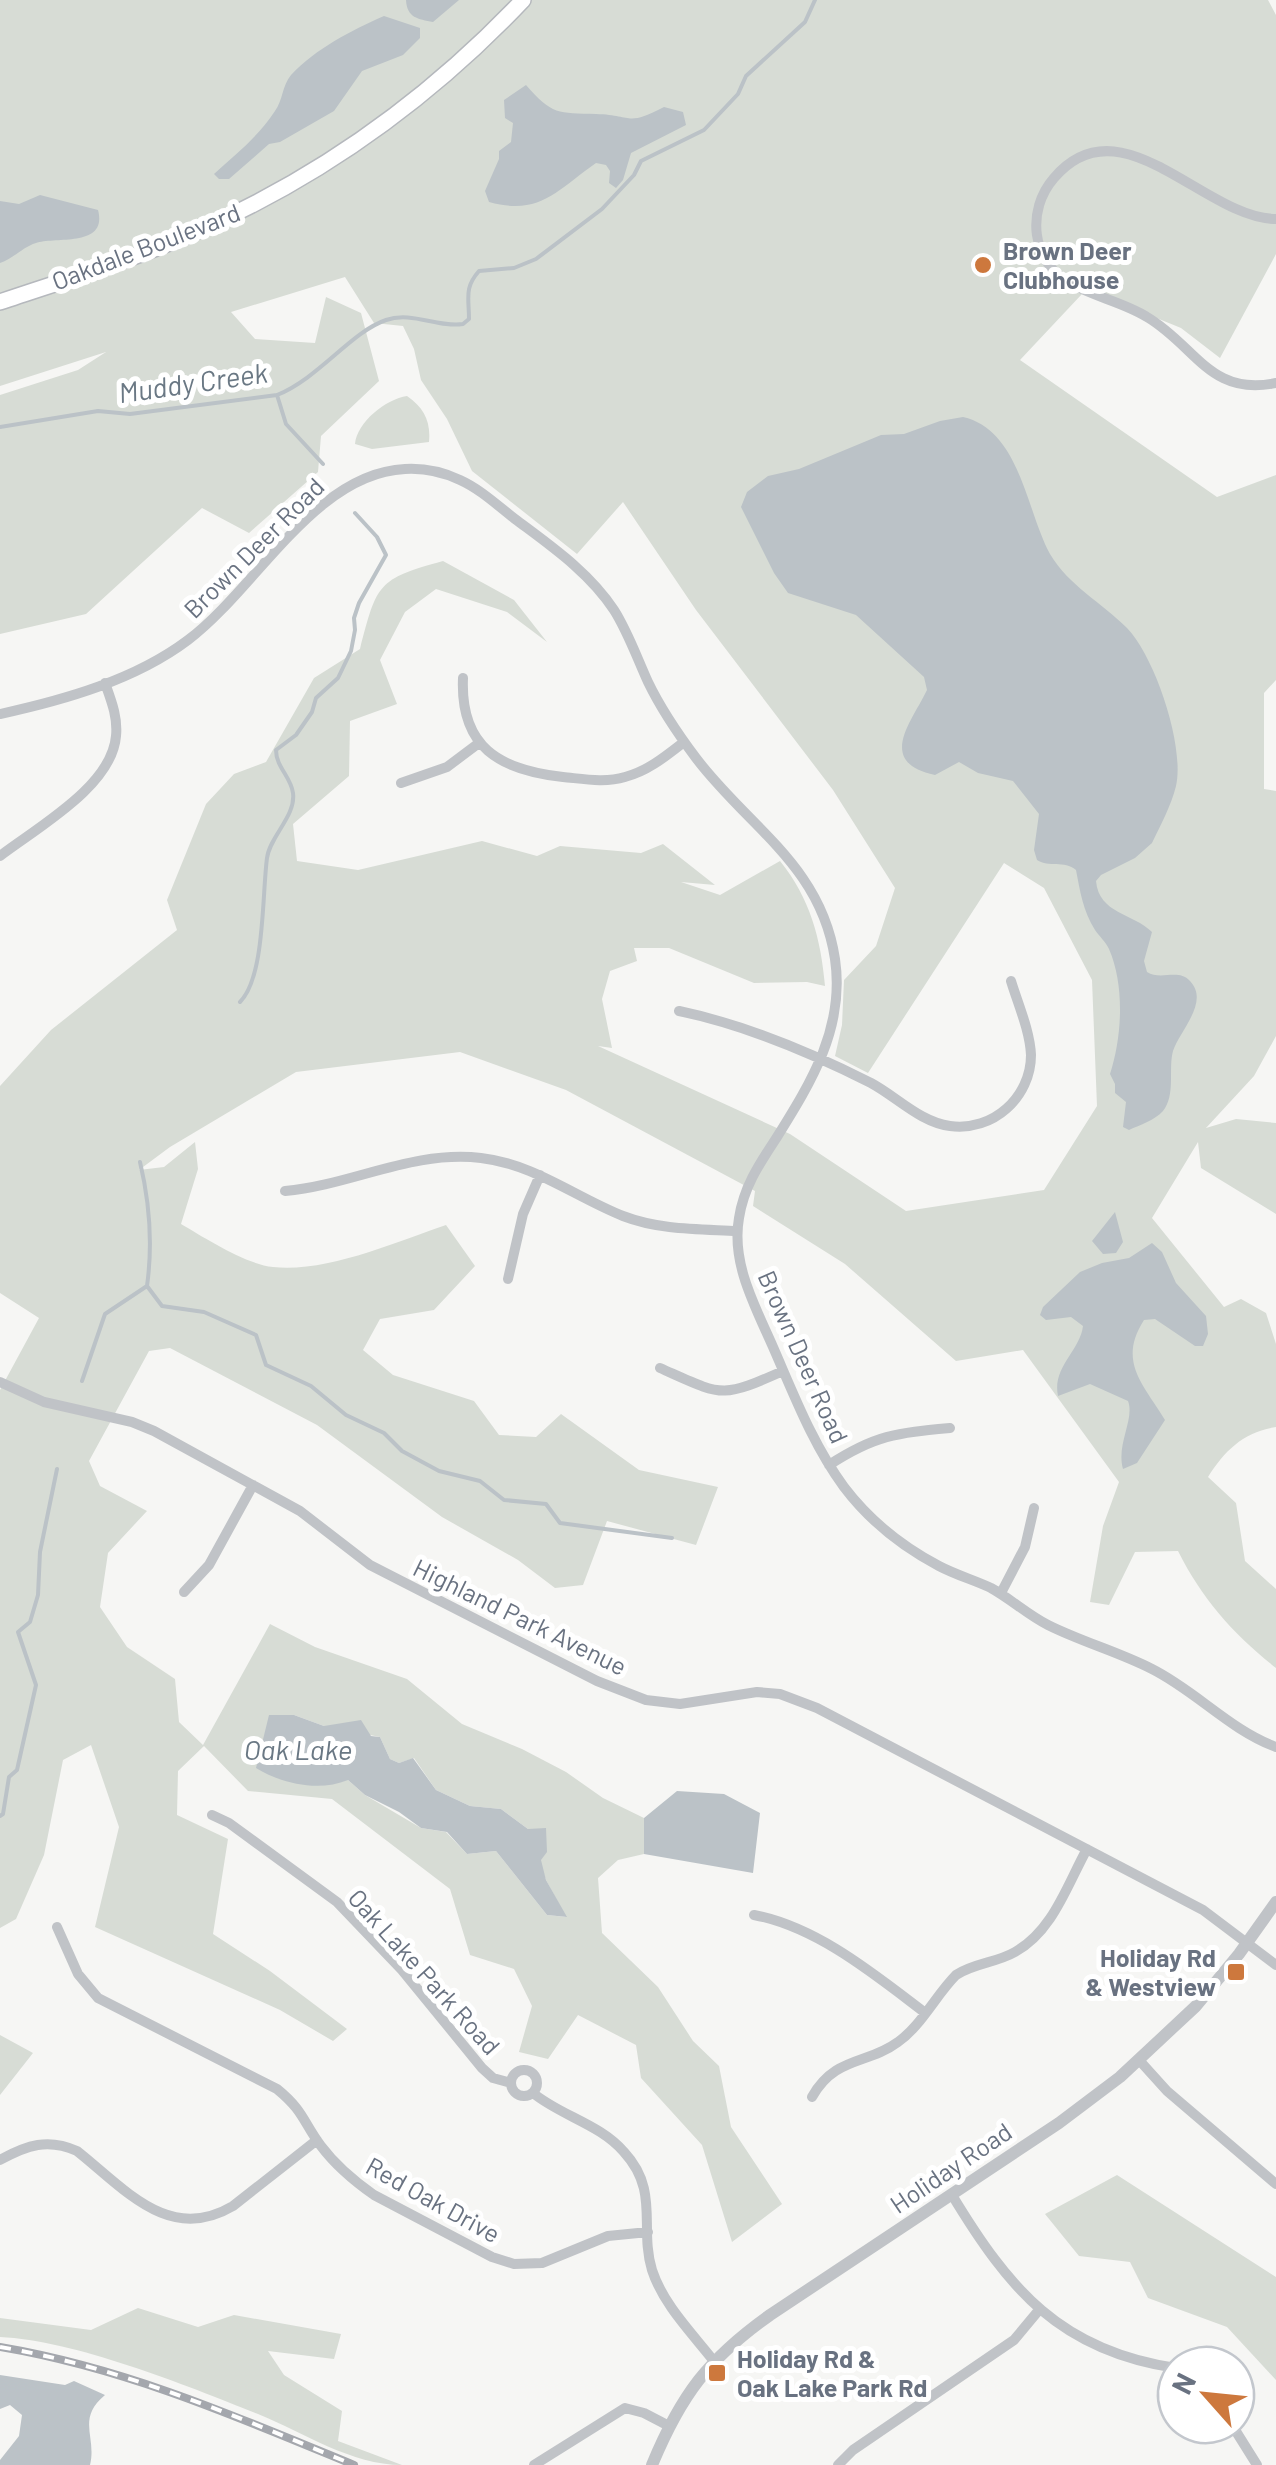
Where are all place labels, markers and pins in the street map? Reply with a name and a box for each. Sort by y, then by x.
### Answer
place label: Brown Deer Clubhouse [1003,235,1132,294]
marker: Brown Deer Clubhouse [972,254,994,276]
place label: Holiday Rd & Westview [1086,1942,1216,2001]
marker: Holiday Rd & Westview [1225,1961,1247,1983]
place label: Holiday Rd & Oak Lake Park Rd [737,2343,927,2402]
marker: Holiday Rd & Oak Lake Park Rd [706,2362,728,2384]

